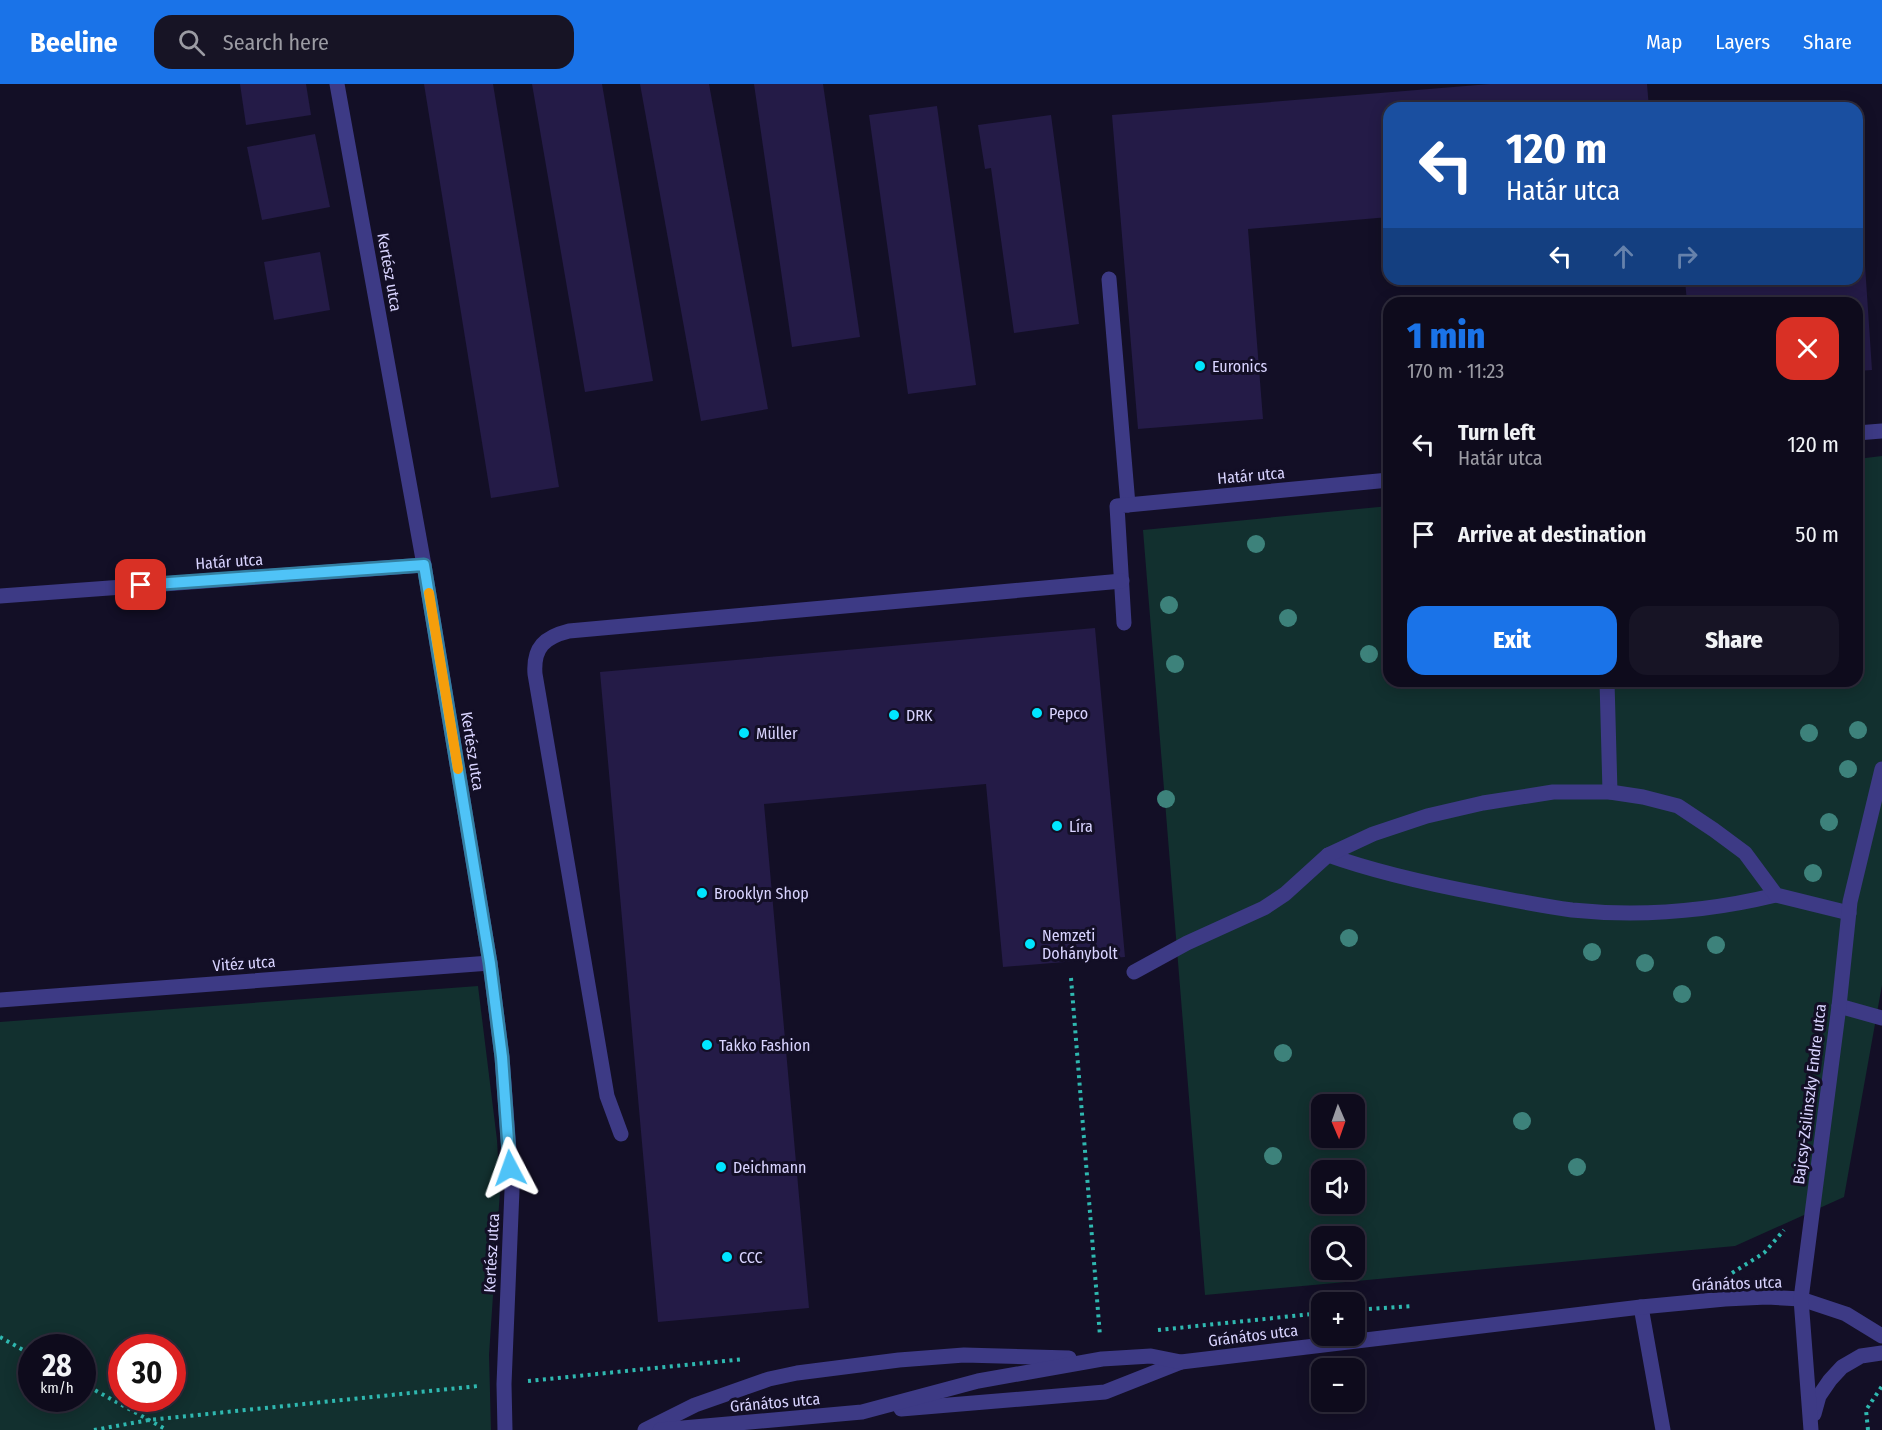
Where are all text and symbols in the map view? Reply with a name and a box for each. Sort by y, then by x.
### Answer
search box [154,15,574,69]
text: Beeline [30,26,118,59]
icon: search [175,26,208,59]
text: Search here [223,29,329,56]
text: Map [1646,29,1682,55]
text: Layers [1715,29,1770,55]
text: Share [1803,29,1852,55]
text: 120 m [1506,124,1607,174]
icon: left [1407,126,1485,204]
text: Határ utca [1506,175,1620,207]
street label: Kertész utca [373,231,406,313]
icon: left [1544,240,1577,273]
icon: ahead [1607,240,1640,273]
icon: right [1670,240,1703,273]
text: 1 min [1407,314,1485,358]
button: close [1776,317,1839,380]
place label: Euronics [1212,357,1267,376]
marker: Euronics [1193,359,1207,373]
text: 170 m · 11:23 [1407,359,1504,383]
text: Turn left [1458,419,1536,446]
icon: left [1407,428,1440,461]
text: 120 m [1787,431,1839,458]
text: Határ utca [1458,446,1543,470]
street label: Határ utca [1216,463,1286,488]
icon: arrive [1407,518,1440,551]
text: Arrive at destination [1458,521,1646,548]
text: 50 m [1795,521,1839,548]
street label: Határ utca [195,550,264,573]
pin [115,559,166,610]
icon: arrive [124,568,157,601]
button: Exit [1407,606,1617,675]
button: Share [1629,606,1839,675]
place label: Pepco [1049,704,1088,723]
place label: DRK [906,706,933,725]
marker: Pepco [1030,706,1044,720]
marker: DRK [887,708,901,722]
street label: Kertész utca [457,710,488,792]
place label: Müller [756,724,798,743]
marker: Müller [737,726,751,740]
place label: Líra [1069,817,1093,836]
marker: Líra [1050,819,1064,833]
place label: Brooklyn Shop [714,884,809,903]
marker: Brooklyn Shop [695,886,709,900]
place label: Nemzeti Dohánybolt [1042,926,1119,963]
marker: Nemzeti Dohánybolt [1023,937,1037,951]
street label: Vitéz utca [212,952,276,975]
street label: Bajcsy-Zsilinszky Endre utca [1789,1003,1830,1185]
place label: Takko Fashion [719,1036,810,1055]
marker: Takko Fashion [700,1038,714,1052]
north arrow [1311,1094,1365,1148]
map controls [1311,1094,1365,1412]
position arrow [478,1136,542,1200]
place label: Deichmann [733,1158,807,1177]
marker: Deichmann [714,1160,728,1174]
button: sound [1311,1160,1365,1214]
street label: Kertész utca [480,1213,503,1293]
button: search [1311,1226,1365,1280]
place label: CCC [739,1248,763,1267]
marker: CCC [720,1250,734,1264]
street label: Gránátos utca [1692,1272,1783,1295]
button: + [1311,1292,1365,1346]
street label: Gránátos utca [1207,1321,1299,1350]
speed limit sign: 30 [108,1334,186,1412]
text: 28 [42,1348,72,1384]
button: − [1311,1358,1365,1412]
text: km/h [40,1379,74,1397]
street label: Gránátos utca [729,1389,821,1416]

